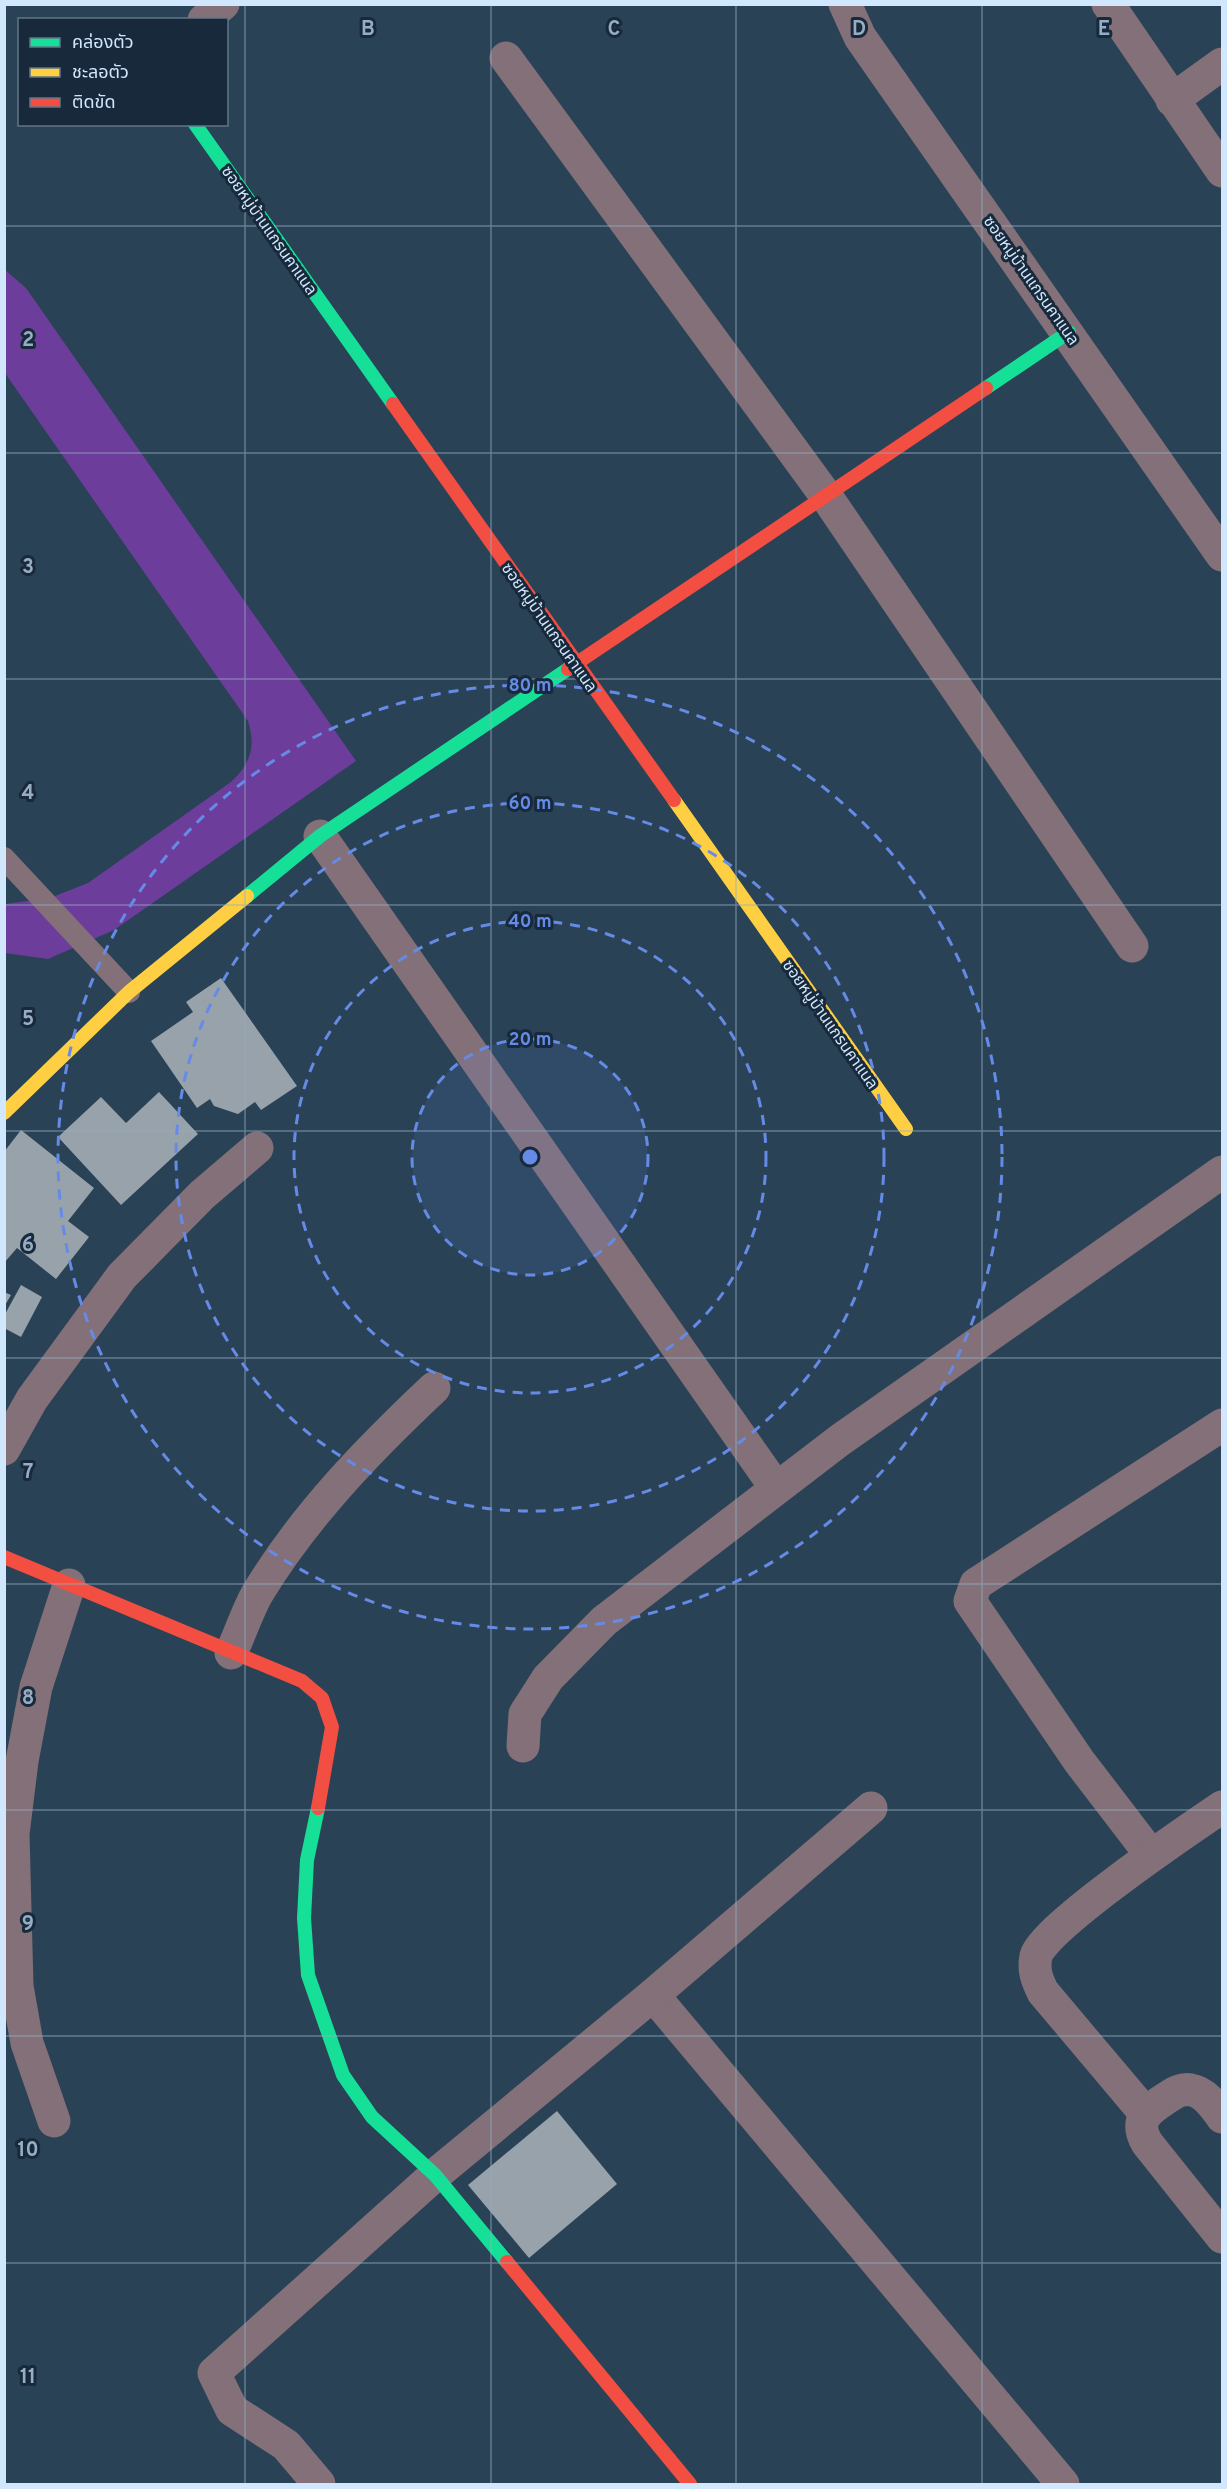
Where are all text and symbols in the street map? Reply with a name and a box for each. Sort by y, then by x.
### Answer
text: B [361,17,375,43]
text: C [608,17,620,43]
text: D [852,17,866,43]
text: E [1098,17,1110,43]
legend [18,18,228,126]
text: คล่องตัว [72,32,134,55]
text: ชะลอตัว [72,62,129,85]
text: ติดขัด [72,92,115,115]
street label: ซอยหมู่บ้านแกรนคาแนล [216,163,321,300]
street label: ซอยหมู่บ้านแกรนคาแนล [978,213,1083,350]
text: 2 [22,328,34,354]
text: 3 [22,555,34,581]
street label: ซอยหมู่บ้านแกรนคาแนล [496,560,601,697]
text: 80 m [508,675,552,698]
text: 4 [22,781,34,807]
text: 60 m [508,793,552,816]
text: 40 m [508,911,552,934]
street label: ซอยหมู่บ้านแกรนคาแนล [777,957,882,1094]
text: 5 [22,1007,34,1033]
text: 20 m [508,1029,552,1052]
centre of rings [520,1147,540,1167]
text: 6 [22,1233,34,1259]
text: 7 [23,1460,33,1486]
text: 8 [22,1686,34,1712]
text: 9 [22,1912,34,1938]
text: 10 [17,2138,39,2164]
text: 11 [20,2365,36,2391]

